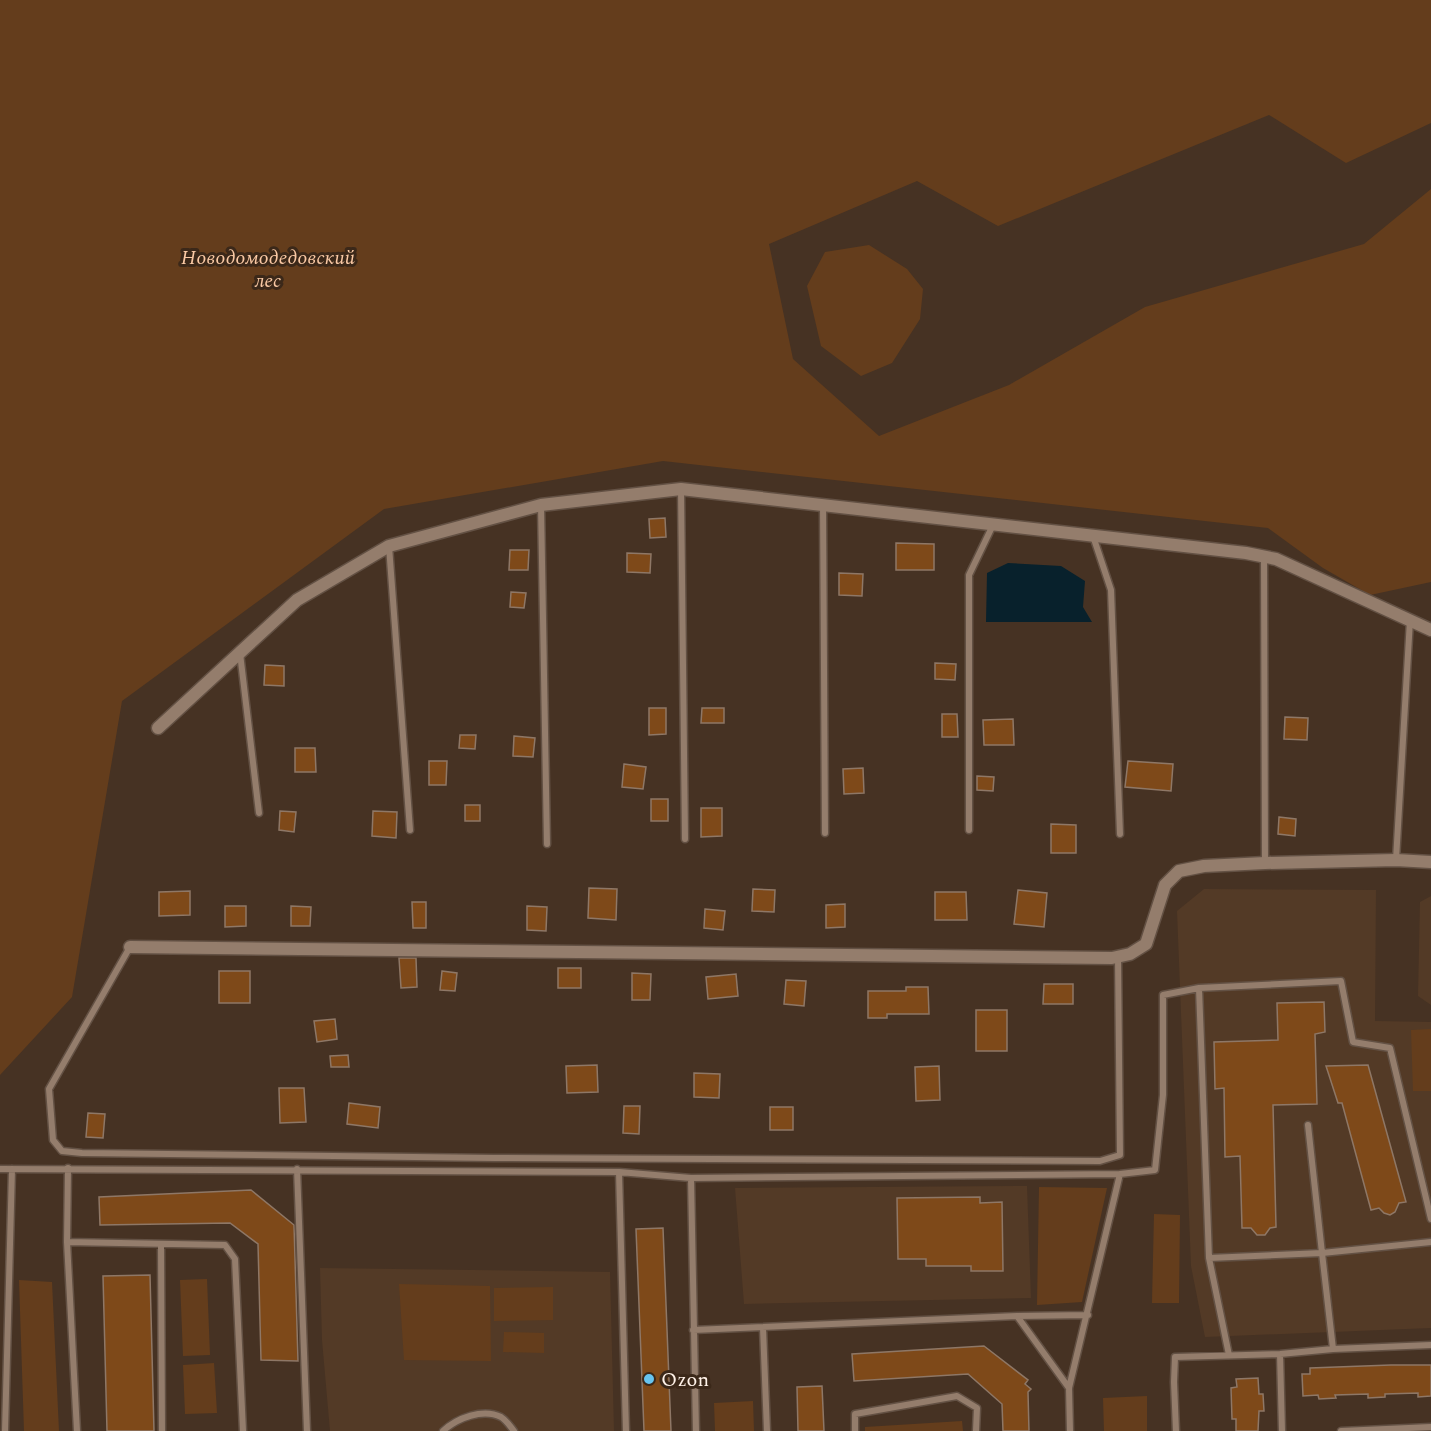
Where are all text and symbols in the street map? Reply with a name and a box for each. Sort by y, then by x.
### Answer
park label: Новодомодедовский лес [181,243,355,296]
place label: Ozon [661,1365,709,1395]
marker: Ozon [642,1372,656,1386]

